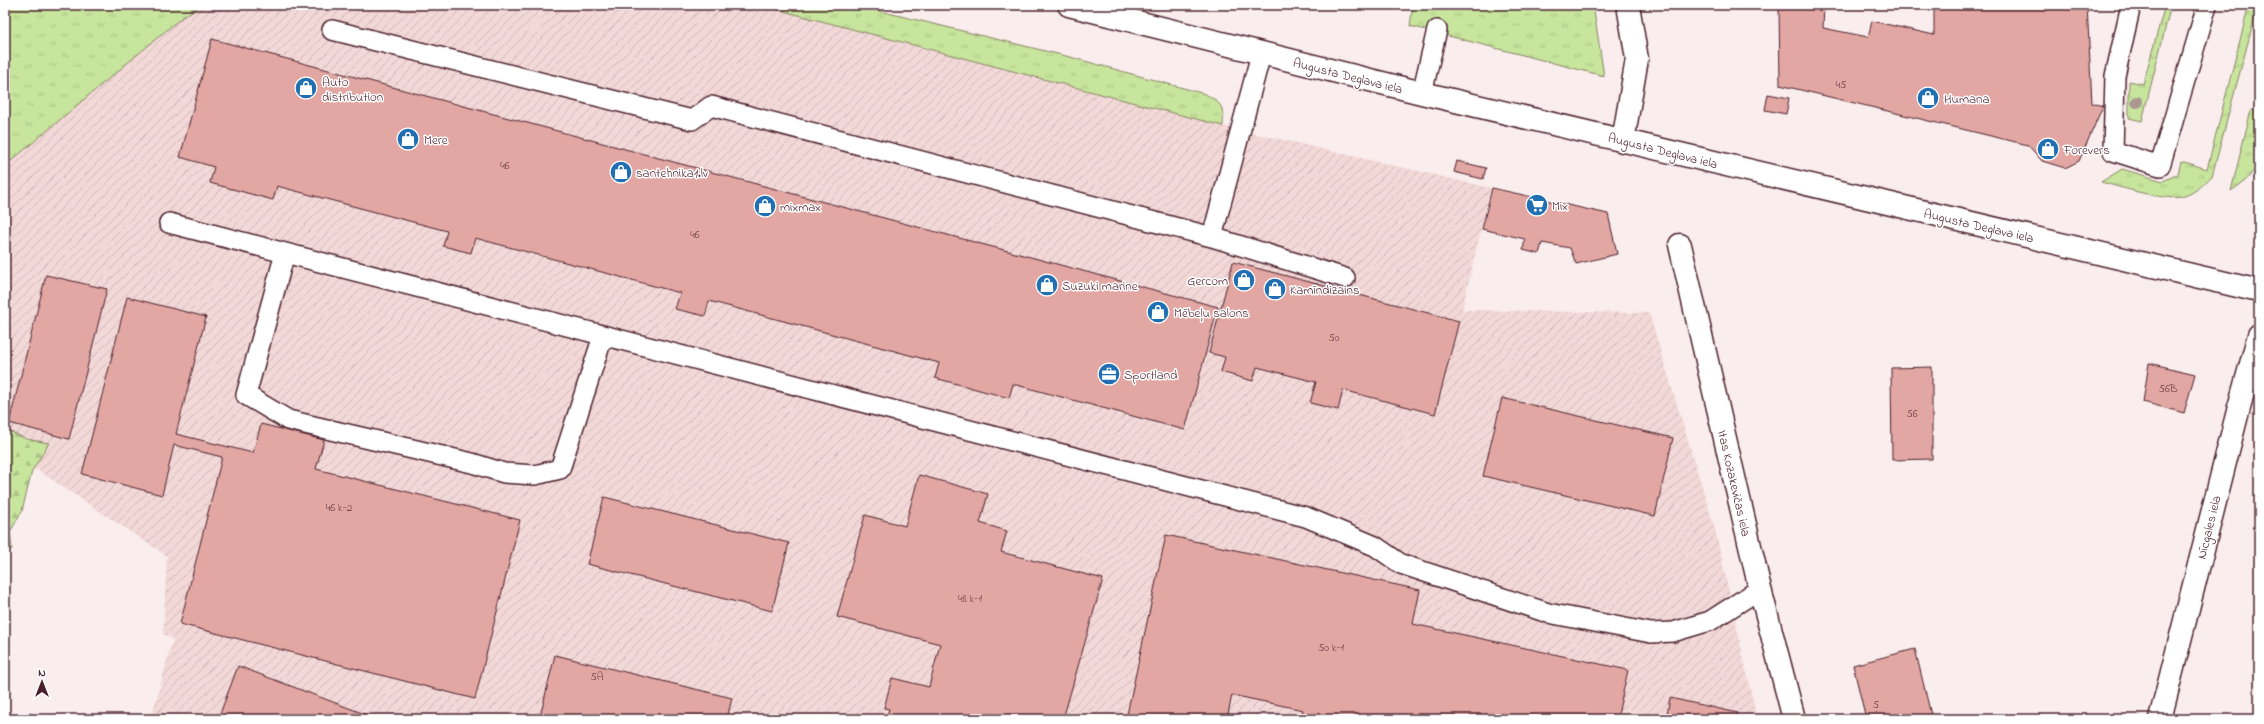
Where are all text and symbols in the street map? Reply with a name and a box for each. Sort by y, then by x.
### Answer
street label: Augusta Deglava iela [1291,54,1404,100]
place label: Auto distribution [322,73,383,107]
shop icon: Auto distribution [293,75,319,101]
house number: 45 [1836,77,1846,93]
shop icon: Humana [1915,85,1941,111]
place label: Humana [1944,90,1990,109]
shop icon: Mere [395,126,421,152]
street label: Augusta Deglava iela [1606,129,1719,175]
place label: Mere [424,131,448,150]
shop icon: Forevers [2035,136,2061,162]
place label: Forevers [2063,141,2110,160]
house number: 46 [500,158,510,174]
shop icon: santehnika1.lv [608,159,634,185]
place label: santehnika1.lv [636,164,709,183]
supermarket icon: Mix [1524,192,1550,218]
shop icon: mixmax [752,193,778,219]
place label: Mix [1552,197,1568,216]
place label: mixmax [780,198,821,217]
street label: Augusta Deglava iela [1922,205,2036,249]
house number: 46 [690,227,700,243]
shop icon: Gercom [1231,267,1257,293]
shop icon: Suzuki marine [1034,272,1060,298]
place label: Gercom [1187,272,1228,291]
shop icon: Kamīndizains [1262,276,1288,302]
place label: Suzuki marine [1062,277,1138,296]
place label: Kamīndizains [1290,281,1360,300]
shop icon: Mēbeļu salons [1145,299,1171,325]
place label: Mēbeļu salons [1174,304,1249,323]
house number: 50 [1328,330,1340,346]
office icon: Sportland [1096,361,1122,387]
place label: Sportland [1124,366,1178,385]
house number: 56B [2159,381,2178,397]
house number: 56 [1906,406,1918,422]
street label: Itas Kozakevičas iela [1712,428,1755,538]
street label: Nīcgales iela [2192,494,2228,561]
house number: 46 k-2 [326,500,353,516]
house number: 48 k-1 [958,591,982,607]
house number: 50 k-1 [1318,640,1345,656]
north arrow [22,662,62,702]
text: N [38,665,46,681]
house number: 5A [590,669,604,685]
house number: 5 [1873,697,1879,713]

